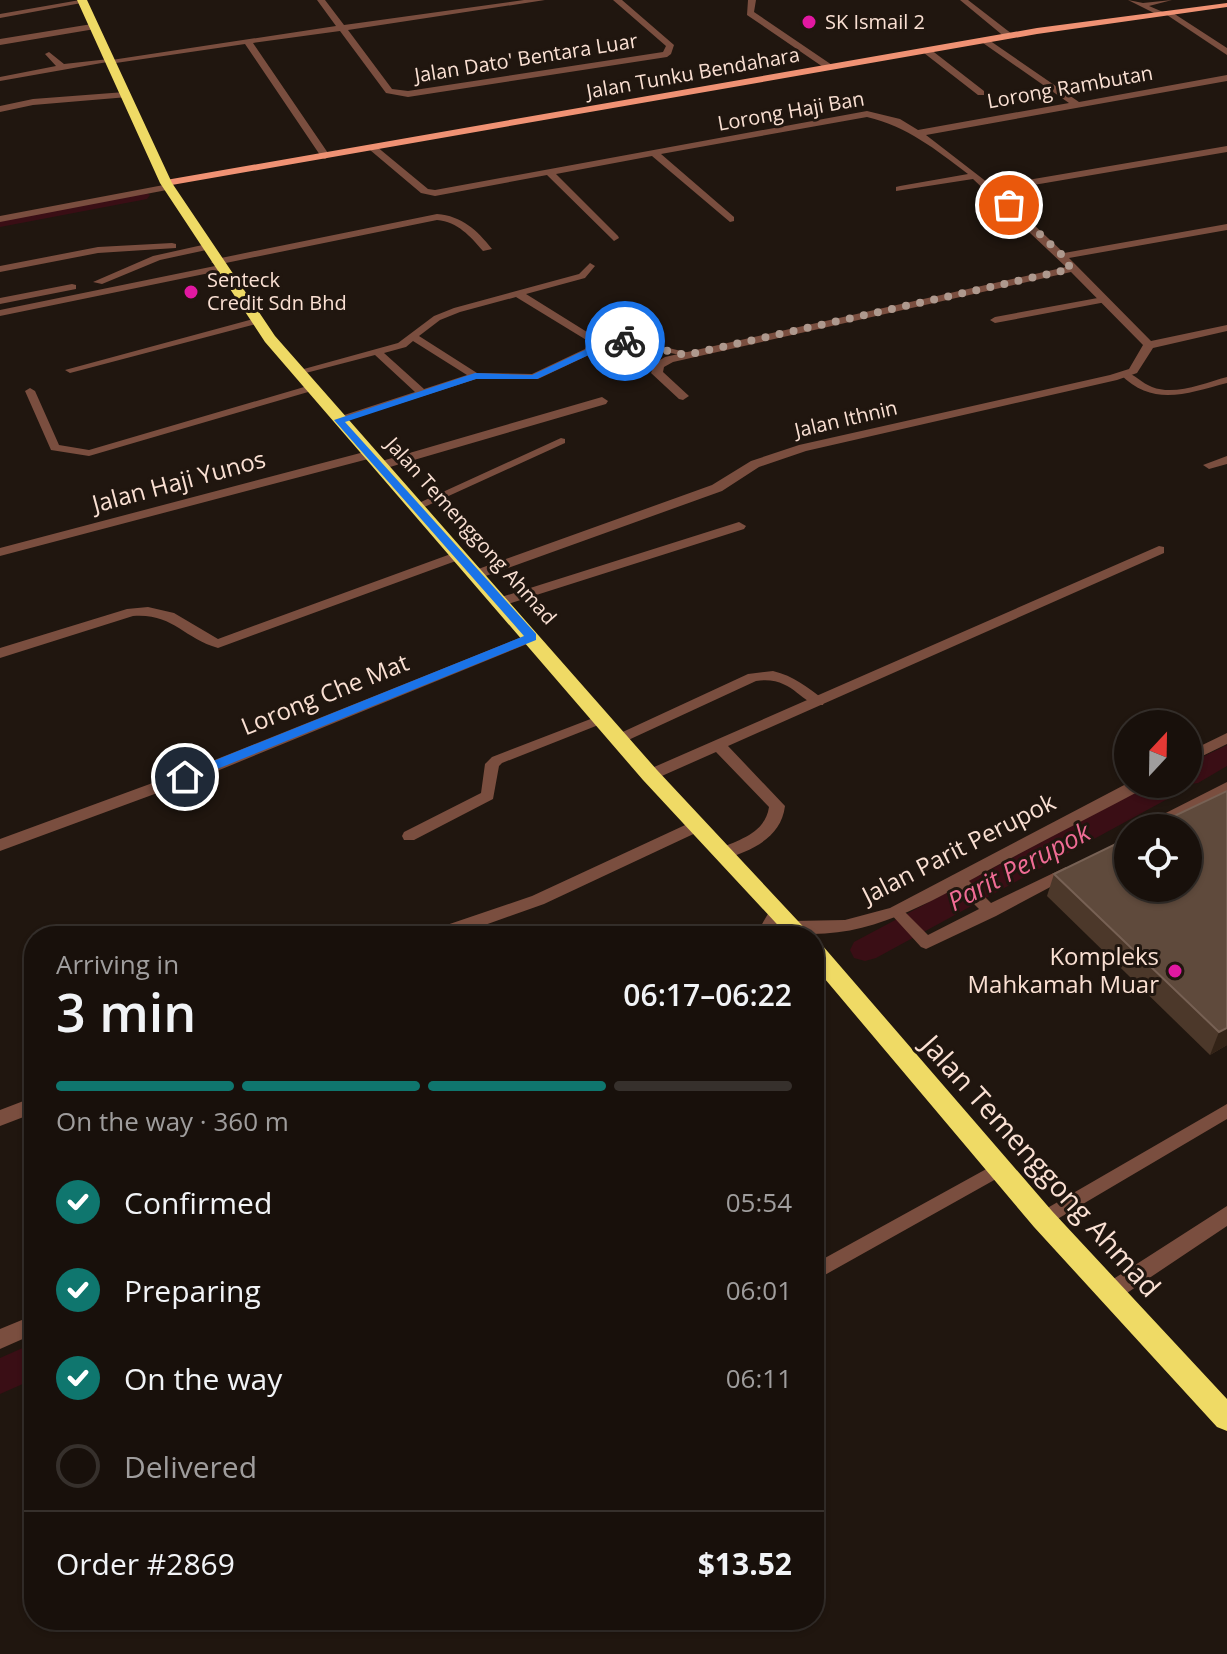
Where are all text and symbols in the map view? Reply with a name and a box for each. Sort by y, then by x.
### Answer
place label: SK Ismail 2 [825,8,925,35]
marker: SK Ismail 2 [800,13,818,31]
street label: Jalan Dato' Bentara Luar [410,27,639,89]
street label: Jalan Tunku Bendahara [582,40,802,105]
street label: Lorong Rambutan [985,59,1155,114]
street label: Lorong Haji Ban [715,84,866,137]
pin [975,171,1043,239]
icon: bag [987,183,1031,227]
place label: Senteck Credit Sdn Bhd [207,266,347,316]
marker: Senteck Credit Sdn Bhd [182,283,200,301]
courier [585,301,665,381]
icon: bike [603,319,647,363]
street label: Jalan Ithnin [790,394,900,444]
street label: Jalan Temenggong Ahmad [379,430,563,630]
street label: Jalan Haji Yunos [86,442,269,520]
street label: Lorong Che Mat [236,645,413,742]
north arrow [1114,710,1202,798]
map controls [1114,710,1202,902]
pin [151,743,219,811]
icon: home [163,755,207,799]
street label: Jalan Parit Perupok [858,788,1060,910]
button: locate [1114,814,1202,902]
water label: Parit Perupok [942,816,1096,918]
place label: Kompleks Mahkamah Muar [967,939,1159,1000]
text: Arriving in [56,946,179,982]
marker: Kompleks Mahkamah Muar [1166,962,1184,980]
text: 06:17–06:22 [623,974,792,1015]
text: 3 min [56,976,196,1047]
street label: Jalan Temenggong Ahmad [912,1024,1170,1305]
text: On the way · 360 m [56,1103,289,1139]
icon: check [56,1180,100,1224]
text: Confirmed [124,1182,272,1223]
text: 05:54 [726,1184,792,1220]
icon: check [56,1268,100,1312]
text: Preparing [124,1270,261,1311]
text: 06:01 [726,1272,792,1308]
icon: check [56,1356,100,1400]
text: On the way [124,1358,282,1399]
text: 06:11 [726,1360,792,1396]
text: Delivered [124,1446,257,1487]
text: Order #2869 [56,1543,235,1584]
text: $13.52 [698,1543,792,1584]

